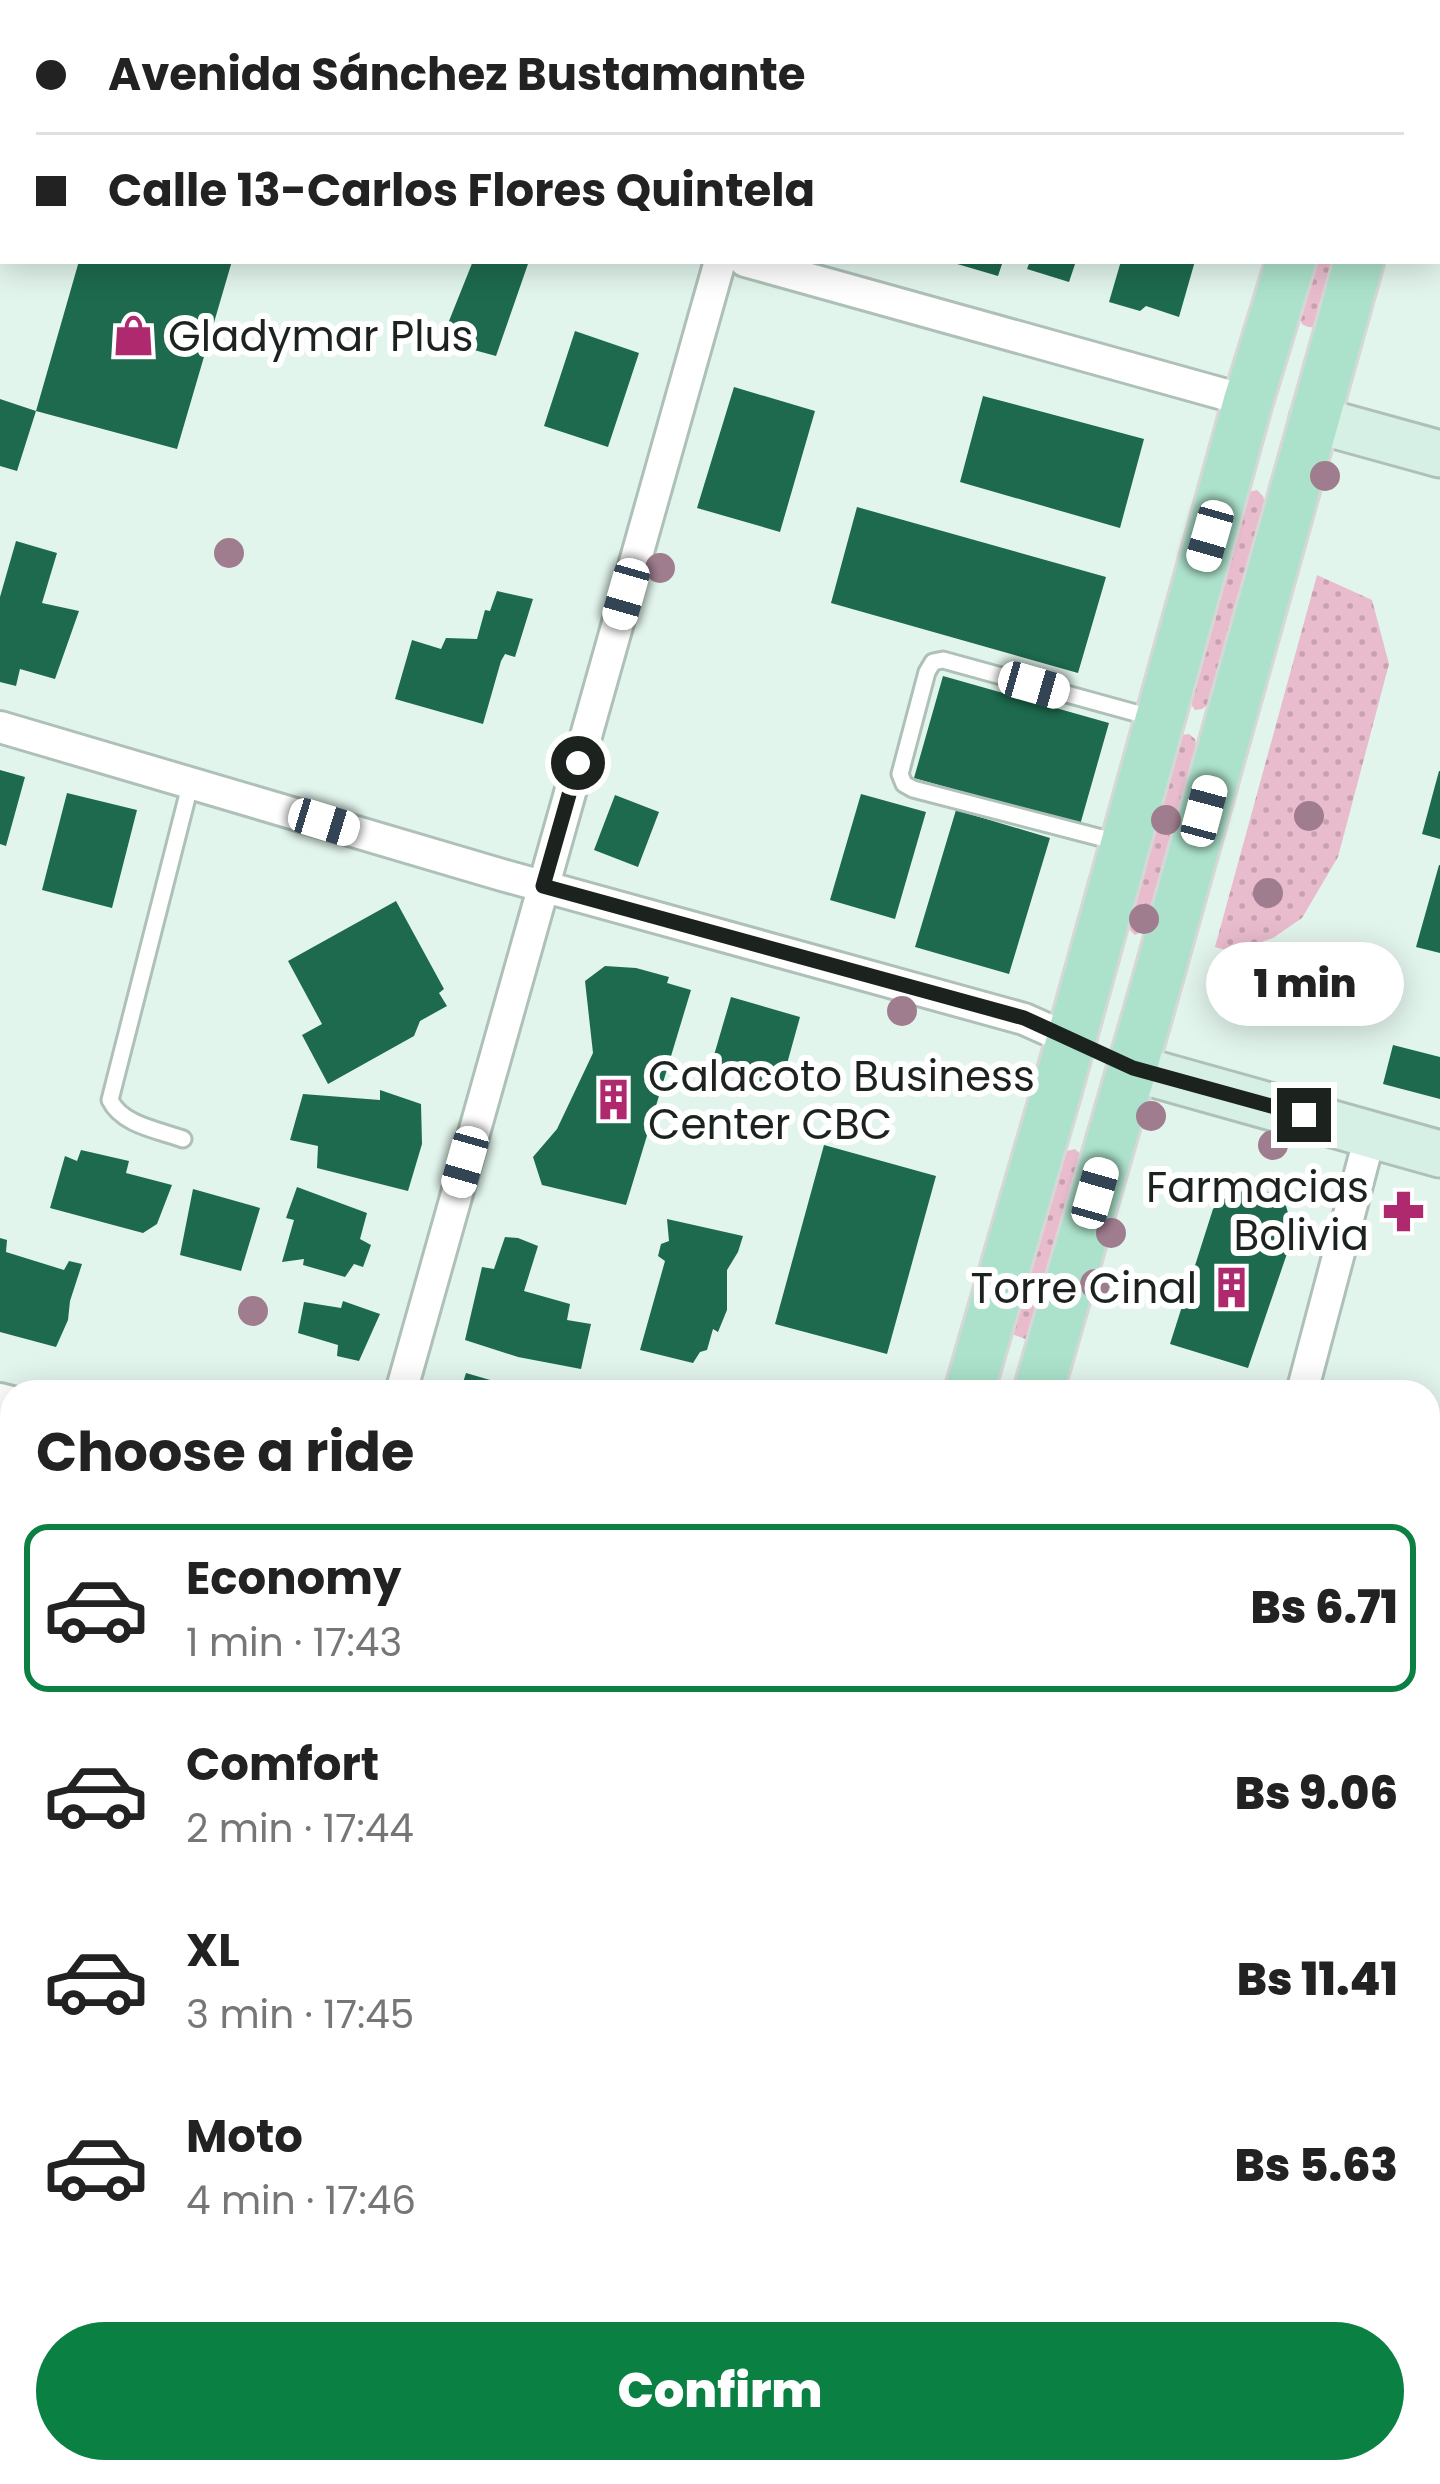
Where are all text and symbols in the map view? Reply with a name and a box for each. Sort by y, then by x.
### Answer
text: Avenida Sánchez Bustamante [108,43,805,106]
text: Calle 13-Carlos Flores Quintela [108,159,815,222]
place label: Gladymar Plus [168,307,473,366]
shop icon: Gladymar Plus [111,313,157,359]
car [1183,496,1237,576]
car [599,554,653,634]
car [994,658,1074,712]
route start [551,736,605,790]
car [1177,772,1231,850]
car [284,794,364,850]
callout: 1 min [1205,941,1403,1025]
text: 1 min [1254,956,1356,1011]
place label: Calacoto Business Center CBC [648,1047,1035,1154]
building icon: Calacoto Business Center CBC [591,1077,637,1123]
route end [1277,1088,1331,1142]
car [438,1122,492,1202]
car [1068,1153,1122,1233]
place label: Farmacias Bolivia [1146,1158,1369,1265]
pharmacy icon: Farmacias Bolivia [1380,1188,1426,1234]
place label: Torre Cinal [970,1259,1197,1318]
building icon: Torre Cinal [1208,1265,1254,1311]
text: Choose a ride [36,1414,414,1490]
text: Economy [186,1547,401,1610]
icon: car [42,1554,150,1662]
text: Bs 6.71 [1251,1576,1398,1639]
text: 1 min · 17:43 [186,1615,402,1670]
text: Comfort [186,1733,379,1796]
icon: car [42,1740,150,1848]
text: Bs 9.06 [1235,1762,1398,1825]
text: 2 min · 17:44 [186,1801,414,1856]
text: XL [186,1919,240,1982]
icon: car [42,1926,150,2034]
text: Bs 11.41 [1237,1948,1398,2011]
text: 3 min · 17:45 [186,1987,414,2042]
text: Moto [186,2105,303,2168]
icon: car [42,2112,150,2220]
text: Bs 5.63 [1235,2134,1398,2197]
text: 4 min · 17:46 [186,2173,416,2228]
button: Confirm [36,2322,1404,2460]

